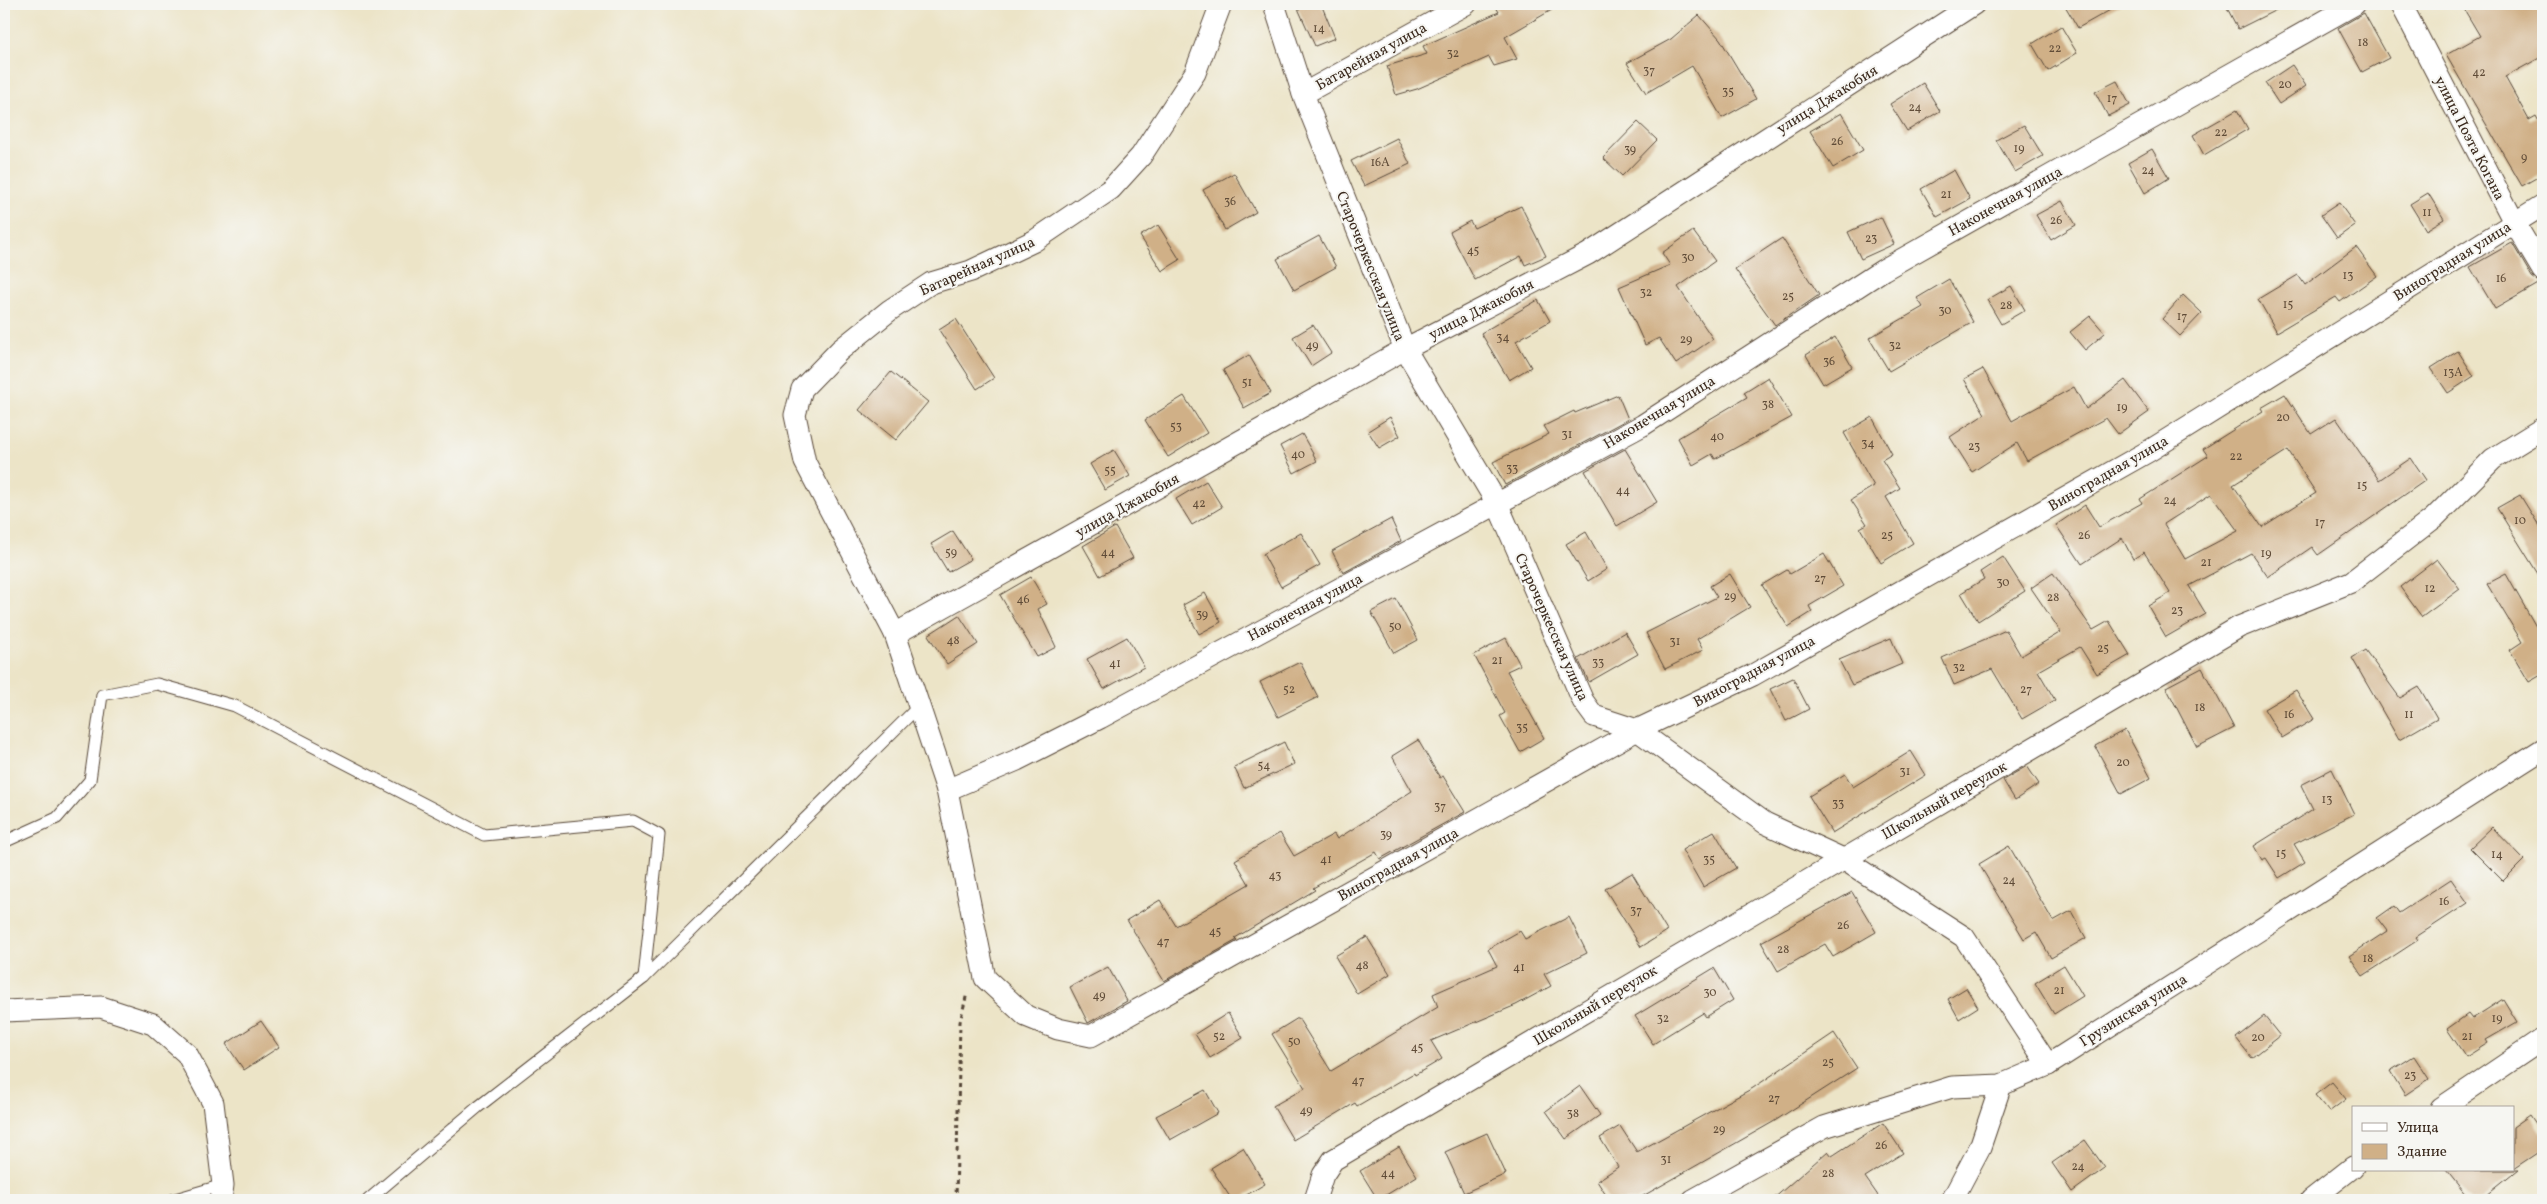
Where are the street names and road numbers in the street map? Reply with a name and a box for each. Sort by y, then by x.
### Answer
street label: Батарейная улица [1312,18,1431,97]
street label: улица Джакобия [1773,61,1883,140]
street label: улица Поэта Когана [2428,73,2509,204]
street label: Наконечная улица [1945,162,2067,242]
street label: Старочеркесская улица [1330,188,1409,345]
street label: Виноградная улица [2390,217,2516,307]
street label: Батарейная улица [917,233,1039,302]
street label: улица Джакобия [1425,275,1538,346]
street label: Наконечная улица [1600,371,1720,455]
street label: Виноградная улица [2045,431,2173,517]
street label: улица Джакобия [1072,469,1184,544]
street label: Старочеркесская улица [1508,550,1593,705]
street label: Наконечная улица [1244,569,1367,648]
street label: Виноградная улица [1690,631,1819,713]
street label: Школьный переулок [1878,757,2011,846]
street label: Виноградная улица [1334,823,1463,907]
street label: Школьный переулок [1530,961,1662,1052]
street label: Грузинская улица [2076,970,2192,1053]

